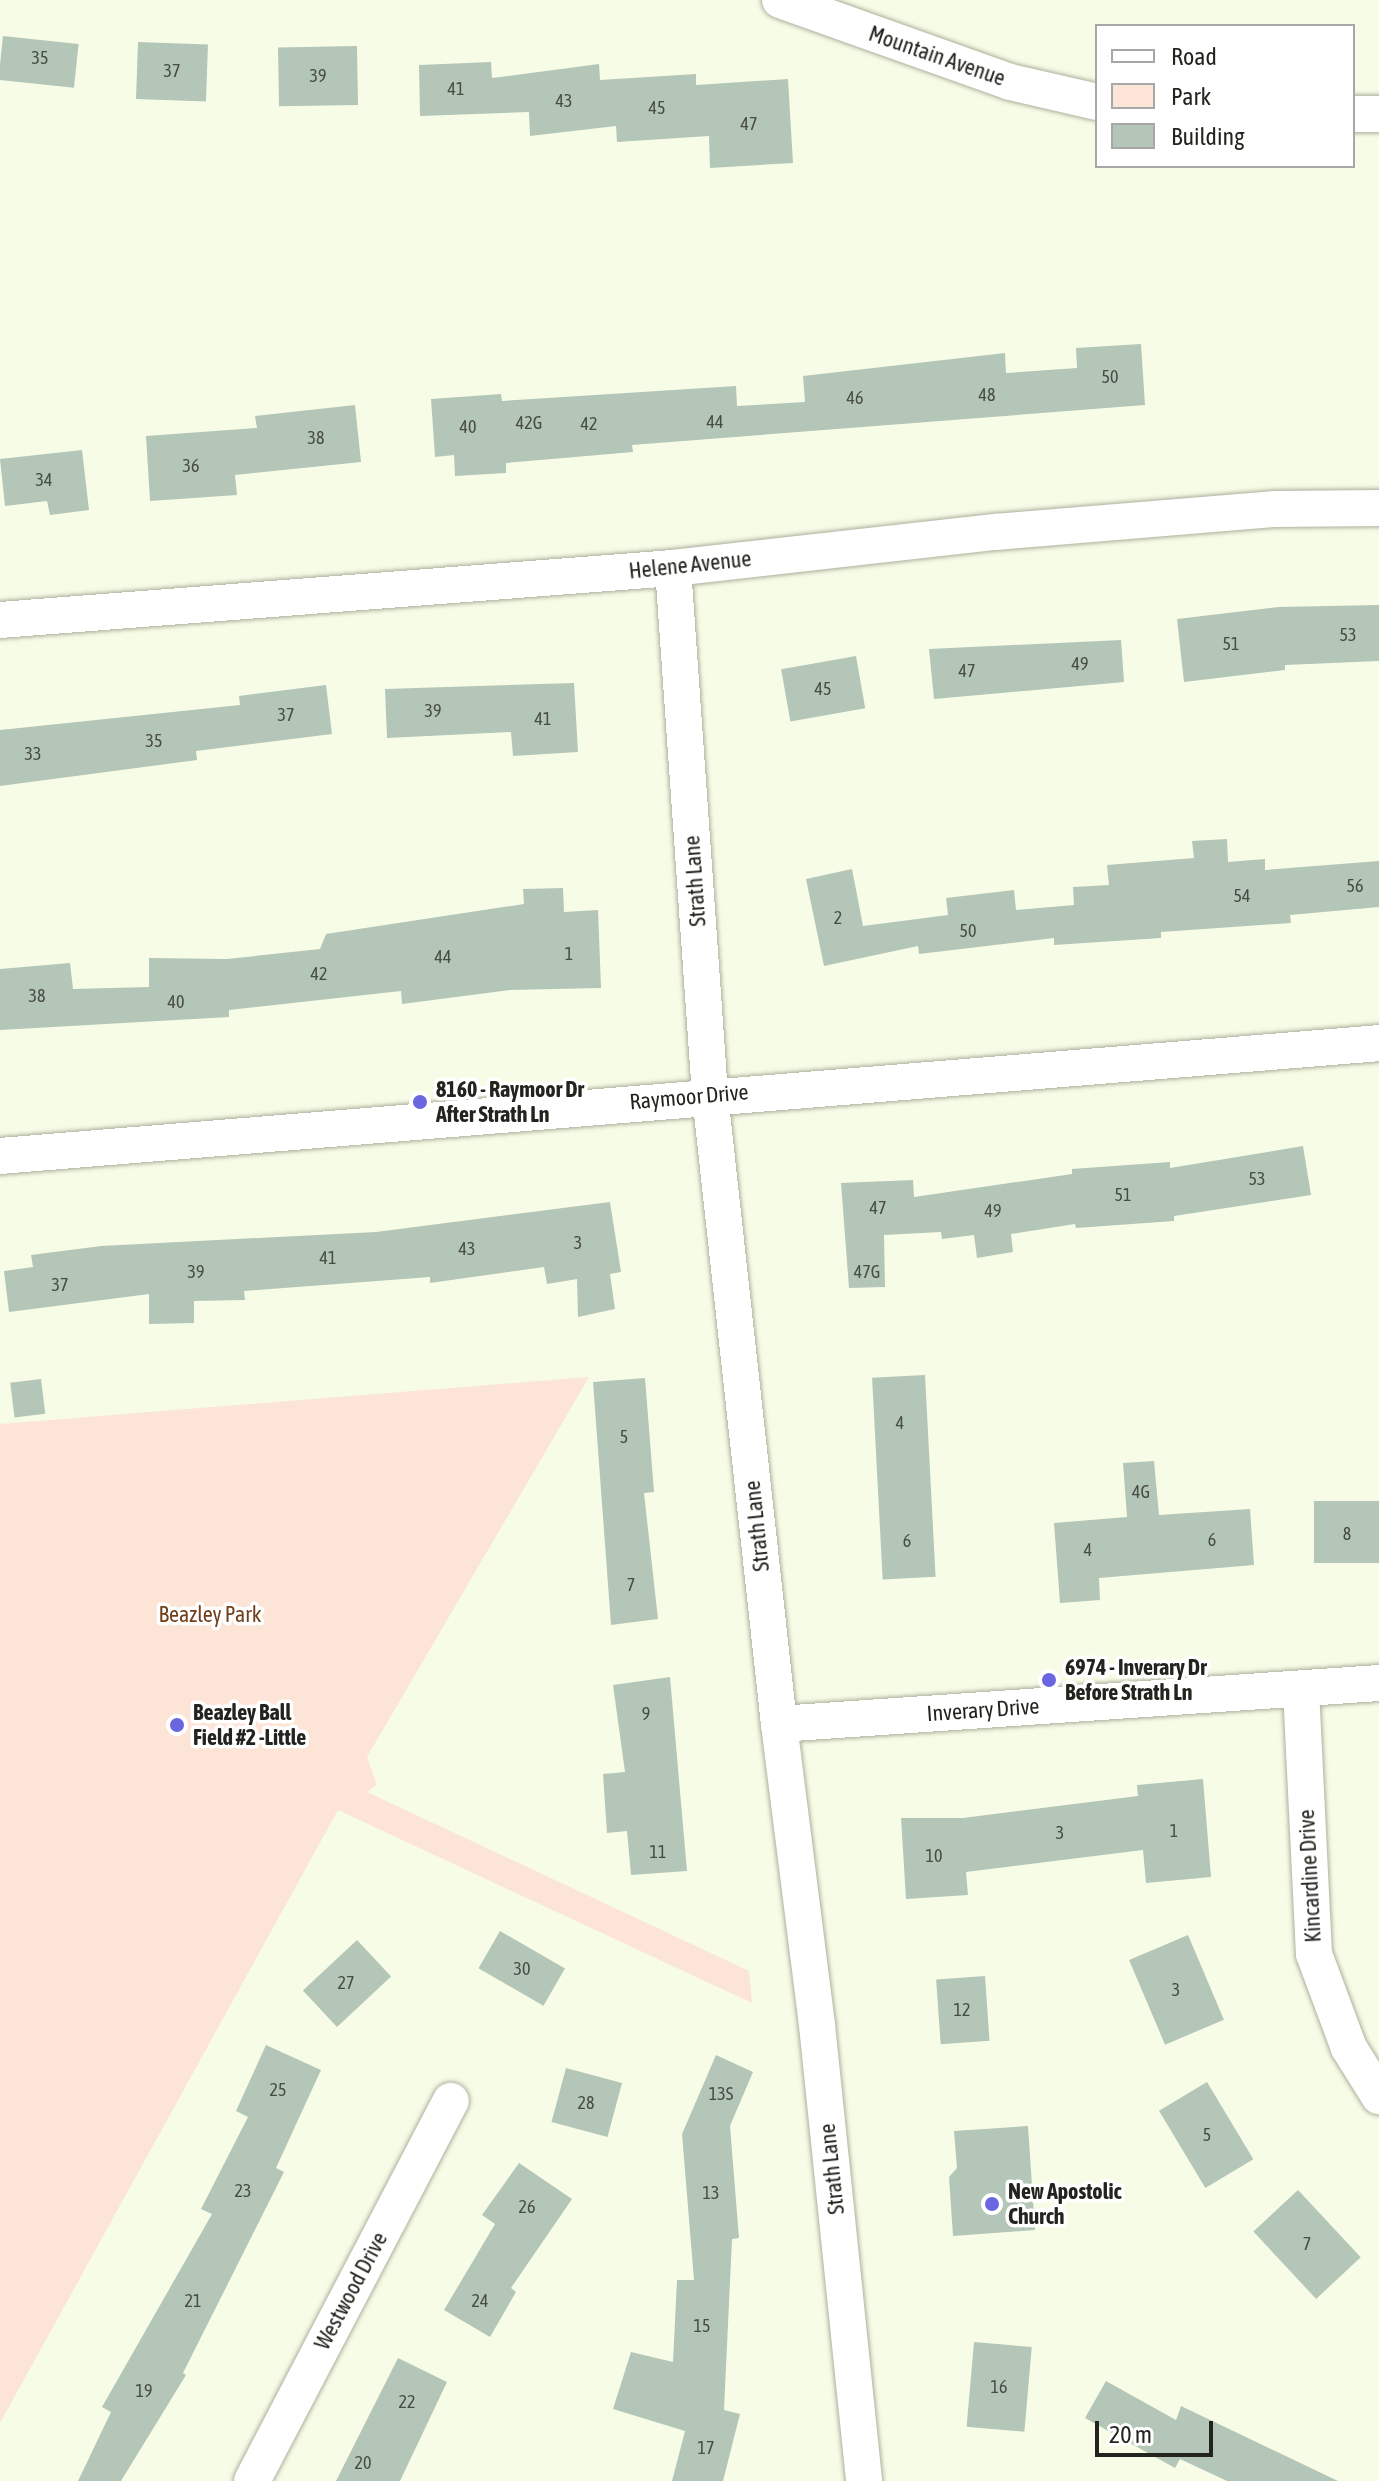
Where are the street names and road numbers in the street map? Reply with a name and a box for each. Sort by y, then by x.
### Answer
street label: Mountain Avenue [865,20,1009,92]
street label: Helene Avenue [627,545,753,585]
street label: Strath Lane [679,835,711,927]
street label: Raymoor Drive [629,1079,749,1115]
street label: Strath Lane [739,1479,775,1573]
street label: Inverary Drive [926,1693,1040,1727]
street label: Kincardine Drive [1293,1809,1327,1943]
street label: Strath Lane [814,2122,850,2216]
street label: Westwood Drive [309,2228,393,2354]

